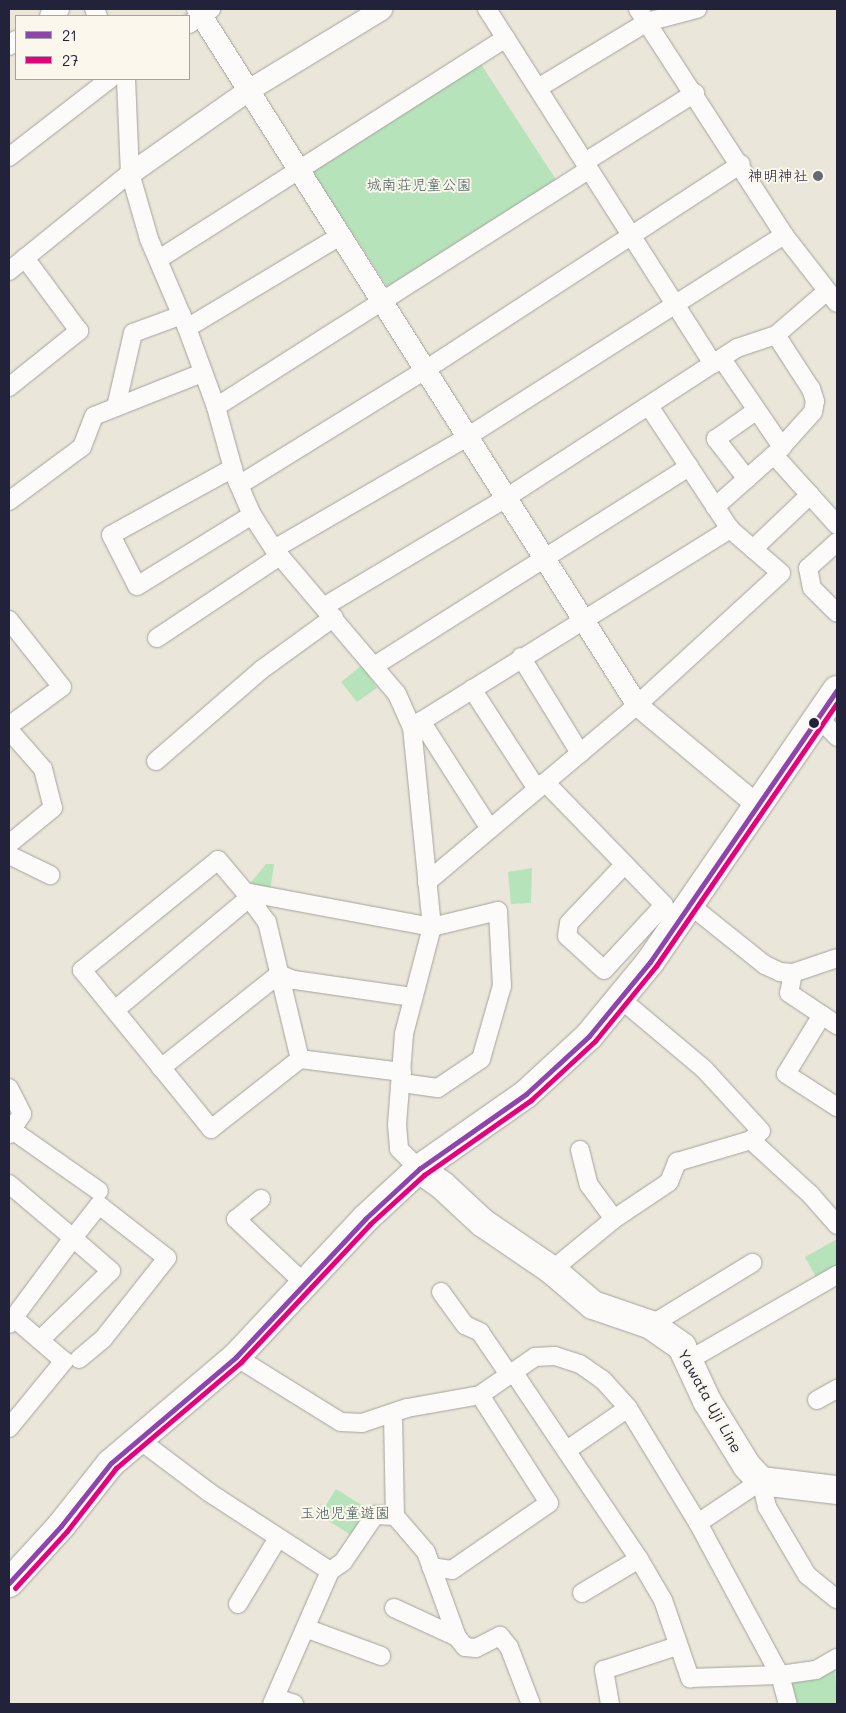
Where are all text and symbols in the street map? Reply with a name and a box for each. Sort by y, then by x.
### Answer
legend [15,15,190,80]
text: 21 [62,25,77,45]
text: 27 [62,50,79,70]
place label: 神明神社 [748,167,808,185]
marker: 神明神社 [812,170,824,182]
park label: 城南荘児童公園 [367,176,471,194]
unlabelled marker [809,718,819,728]
street label: Yawata Uji Line [674,1346,746,1456]
park label: 玉池児童遊園 [300,1504,390,1522]

